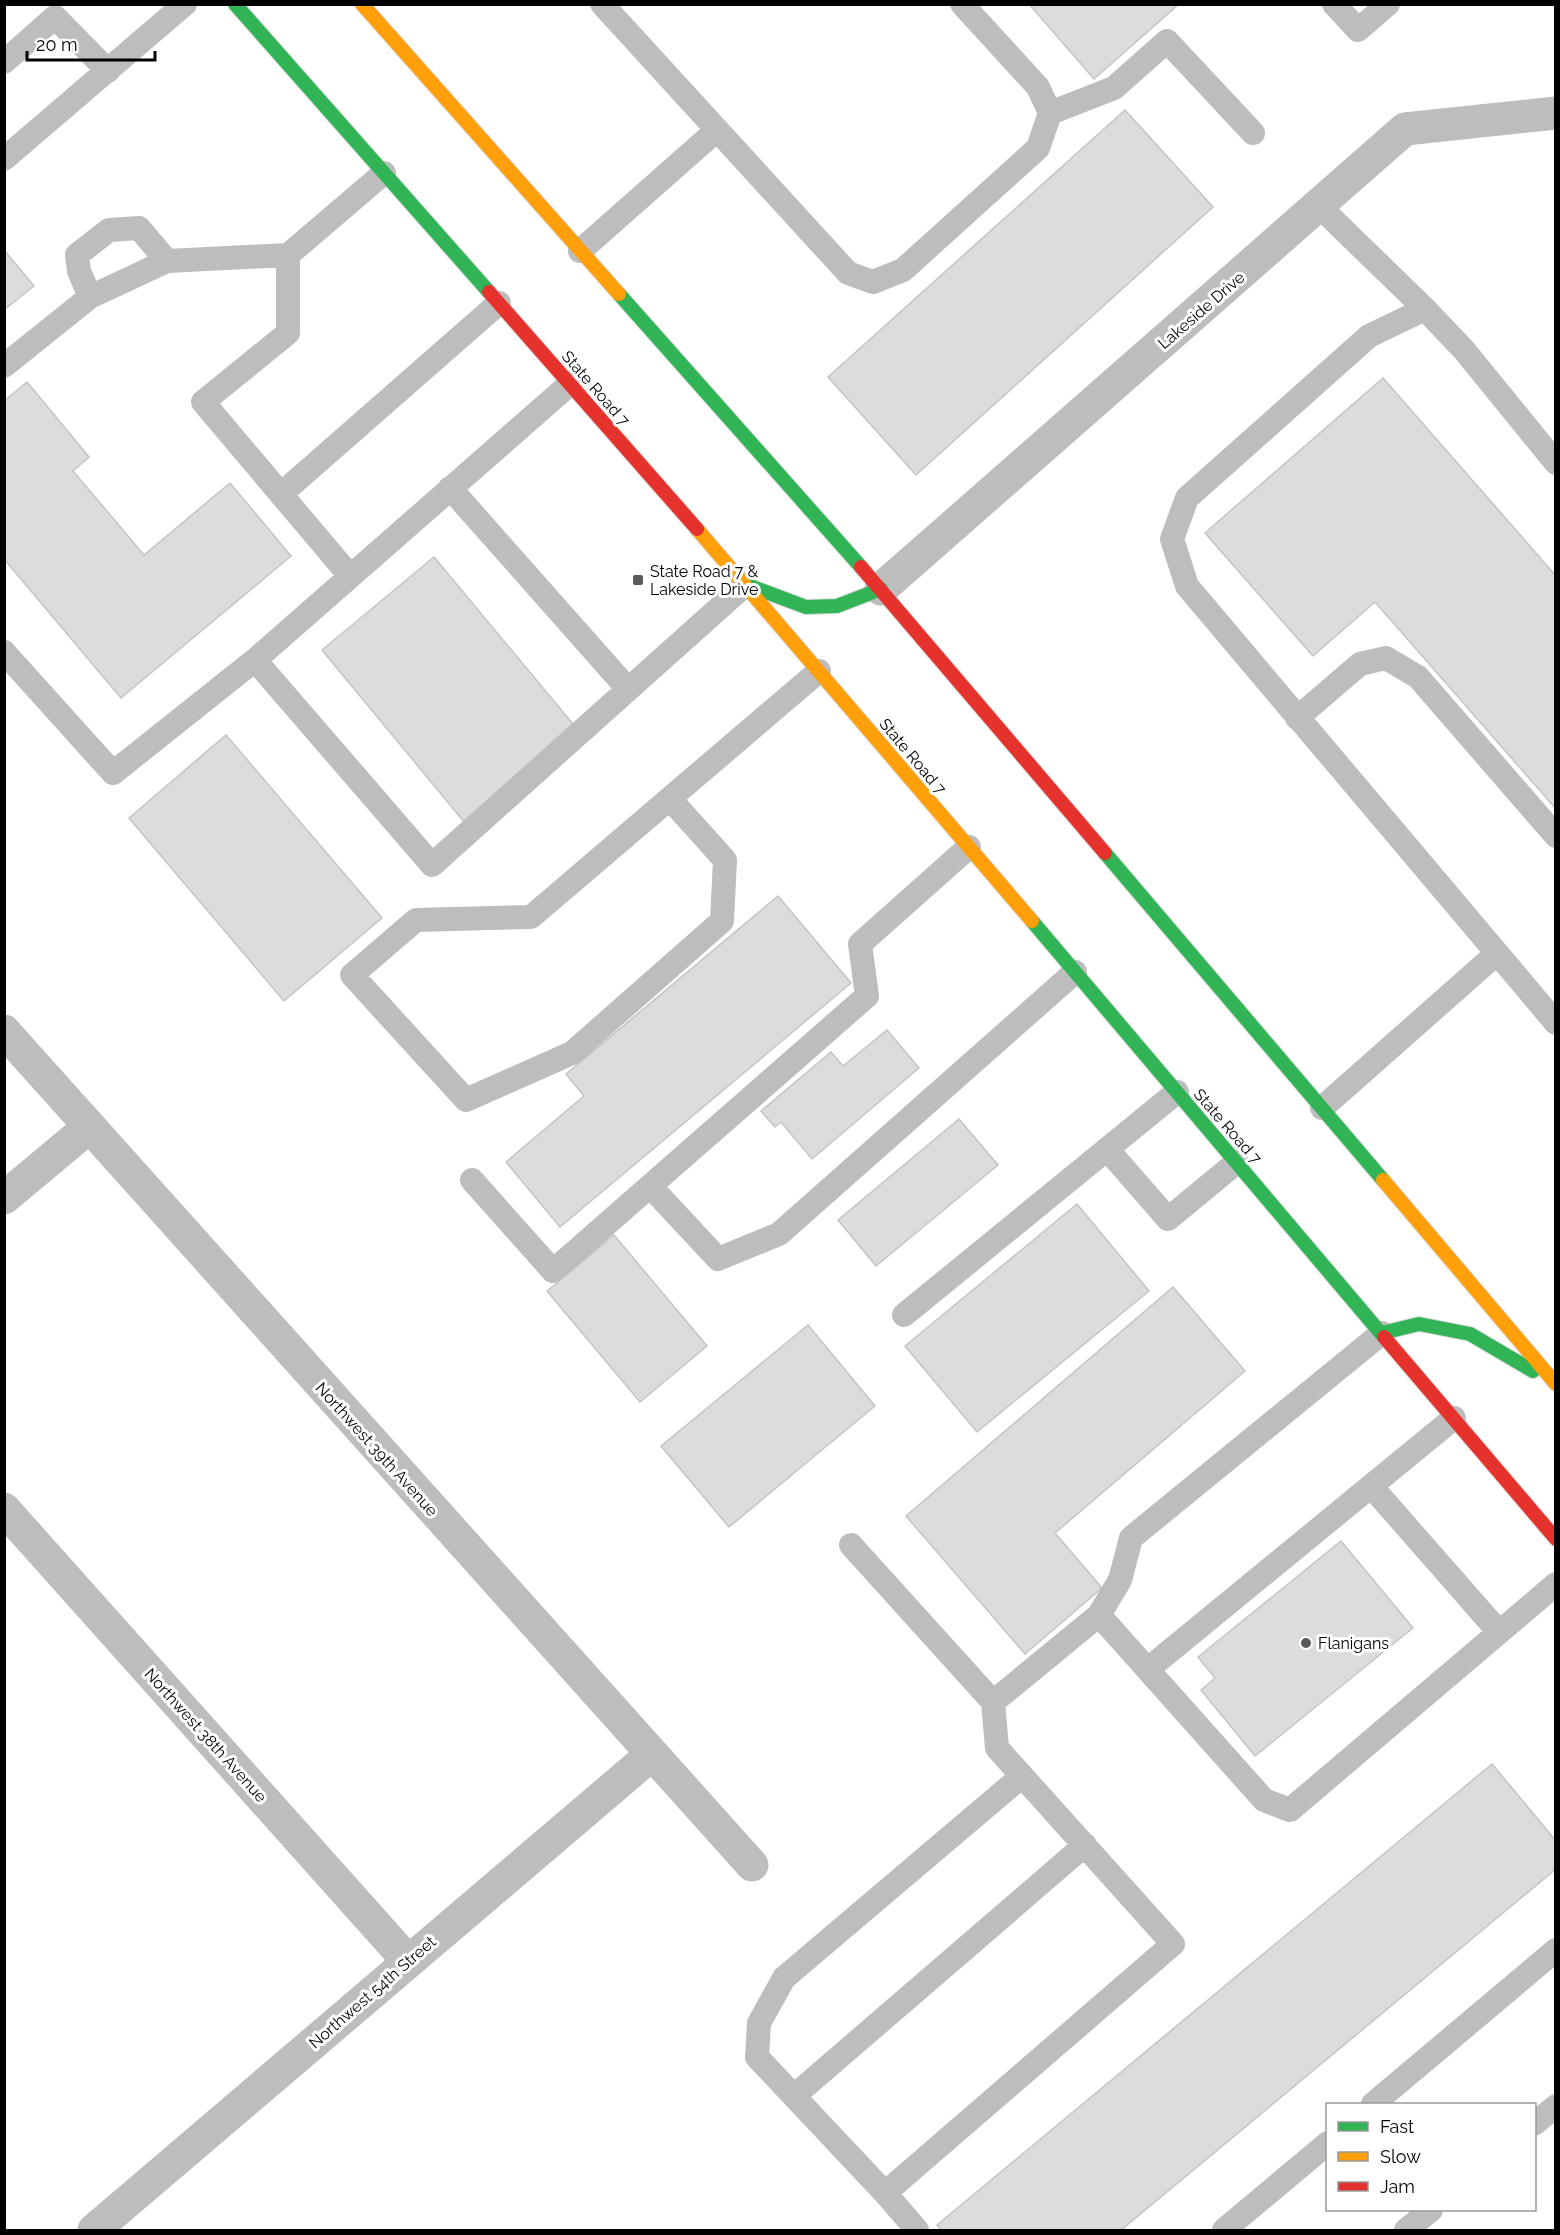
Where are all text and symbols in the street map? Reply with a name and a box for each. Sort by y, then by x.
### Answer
scale bar [27,24,154,62]
text: 20 m [36,34,78,55]
street label: Lakeside Drive [1154,268,1248,353]
street label: State Road 7 [558,347,634,430]
place label: State Road 7 & Lakeside Drive [650,562,758,599]
marker: State Road 7 & Lakeside Drive [631,573,645,587]
street label: State Road 7 [875,714,950,798]
street label: State Road 7 [1190,1085,1266,1168]
street label: Northwest 39th Avenue [312,1379,442,1520]
place label: Flanigans [1318,1634,1389,1653]
marker: Flanigans [1299,1636,1313,1650]
street label: Northwest 38th Avenue [140,1664,271,1806]
street label: Northwest 54th Street [305,1932,440,2053]
legend [1326,2103,1536,2211]
text: Fast [1380,2116,1414,2137]
text: Slow [1380,2146,1421,2167]
text: Jam [1380,2176,1415,2197]

